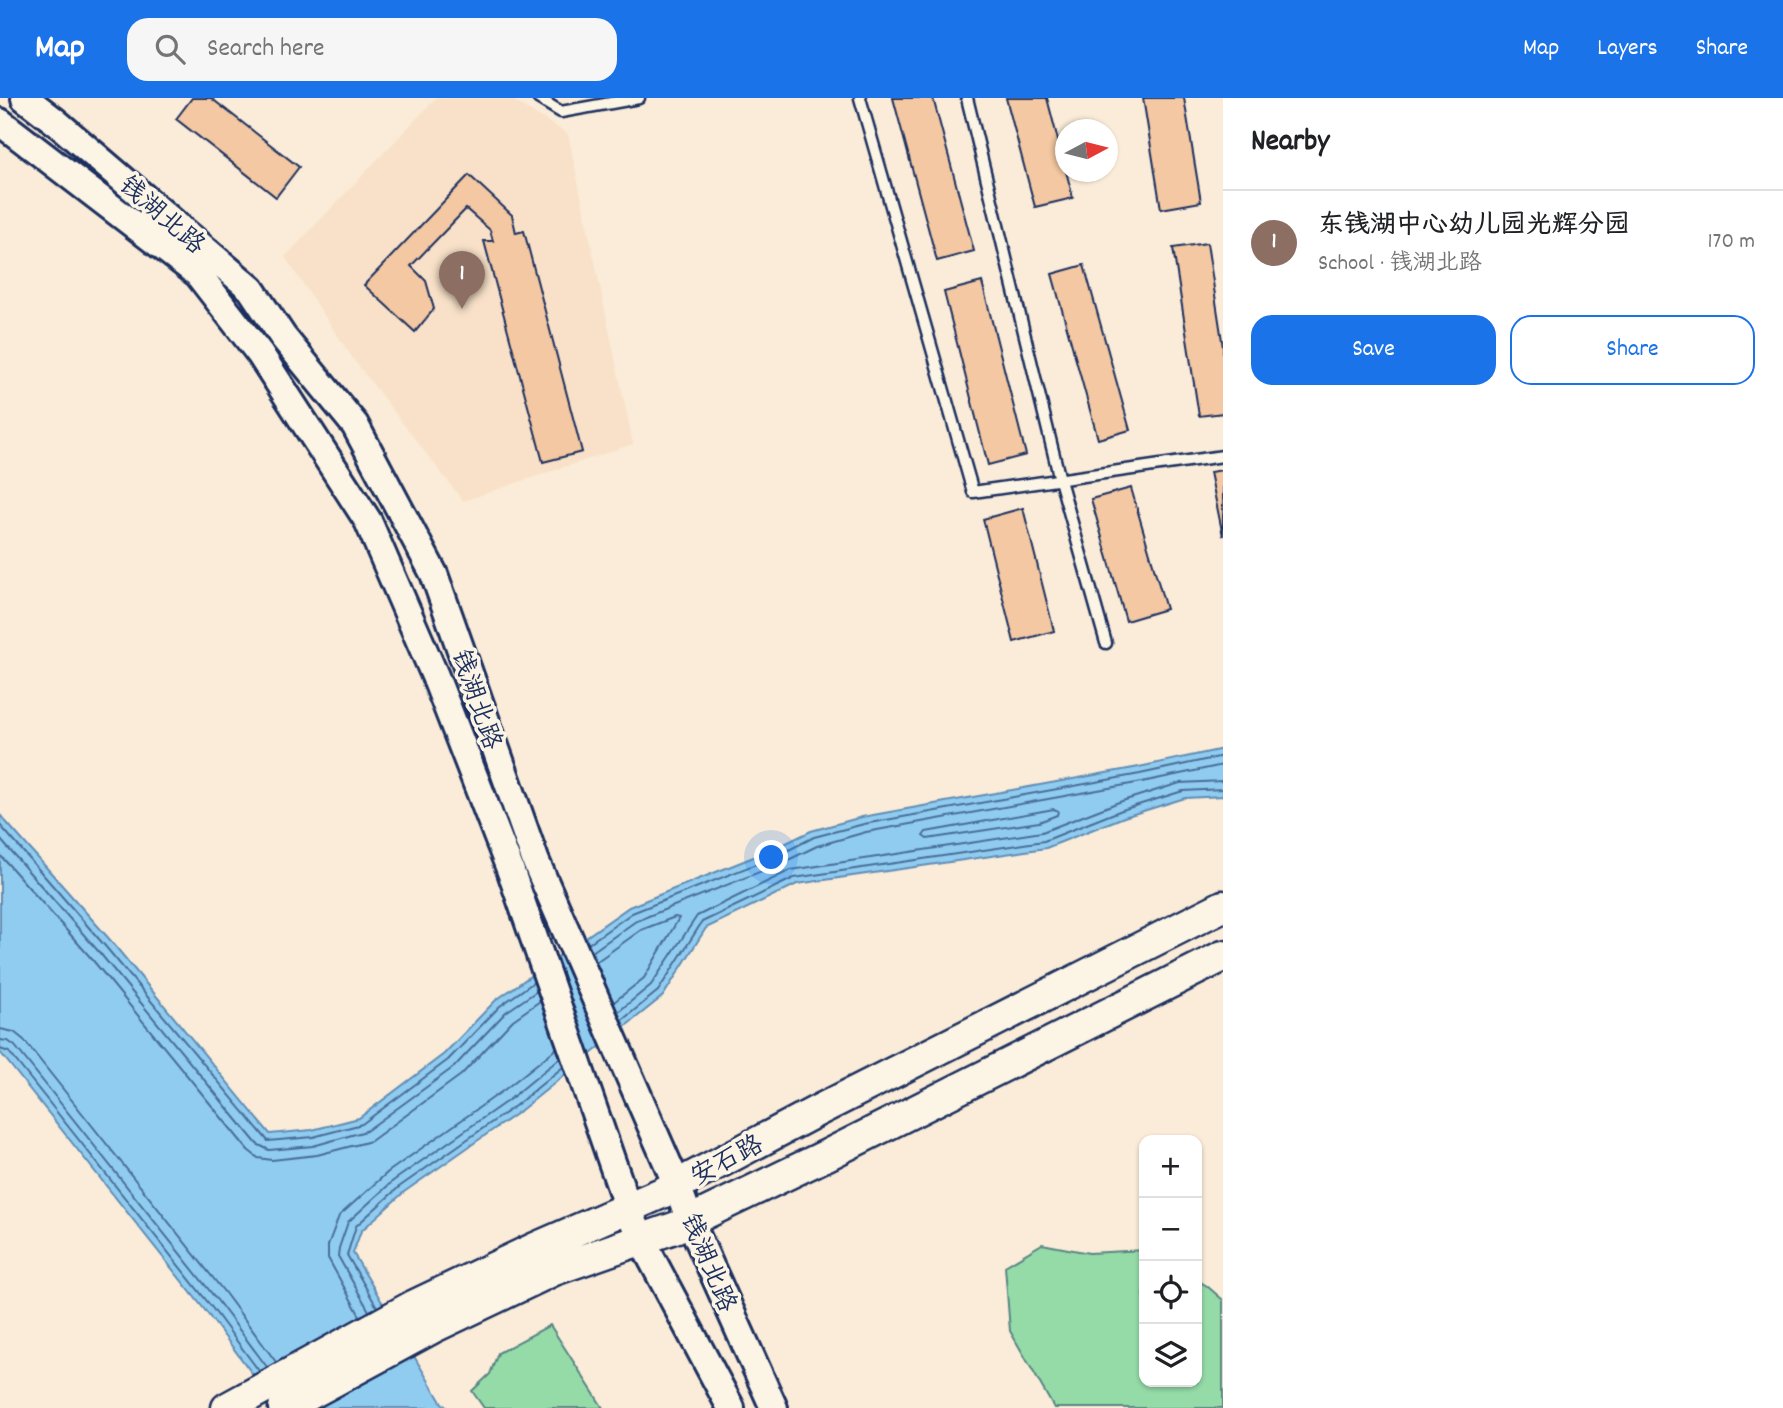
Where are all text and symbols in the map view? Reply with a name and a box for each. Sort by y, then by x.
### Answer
search box [127,18,617,81]
text: Map [35,26,85,73]
icon: search [151,30,189,68]
text: Search here [207,31,325,68]
text: Map [1523,32,1559,66]
text: Layers [1597,32,1658,66]
text: Share [1696,32,1748,66]
north arrow [1055,119,1118,182]
text: Nearby [1251,122,1329,165]
street label: 钱湖北路 [109,169,212,265]
text: 东钱湖中心幼儿园光辉分园 [1318,208,1630,245]
text: 1 [1271,226,1277,259]
text: 170 m [1708,226,1755,259]
text: School · 钱湖北路 [1318,248,1482,281]
pin: 1 [439,251,485,309]
button: Save [1251,315,1496,385]
button: Share [1510,315,1755,385]
street label: 钱湖北路 [440,645,509,755]
your location [754,840,788,874]
street label: 安石路 [685,1127,771,1197]
map controls [1139,1135,1202,1387]
button: + [1139,1135,1202,1198]
button: − [1139,1198,1202,1261]
street label: 钱湖北路 [669,1208,744,1318]
button: locate [1139,1261,1202,1324]
button: layers [1139,1324,1202,1387]

